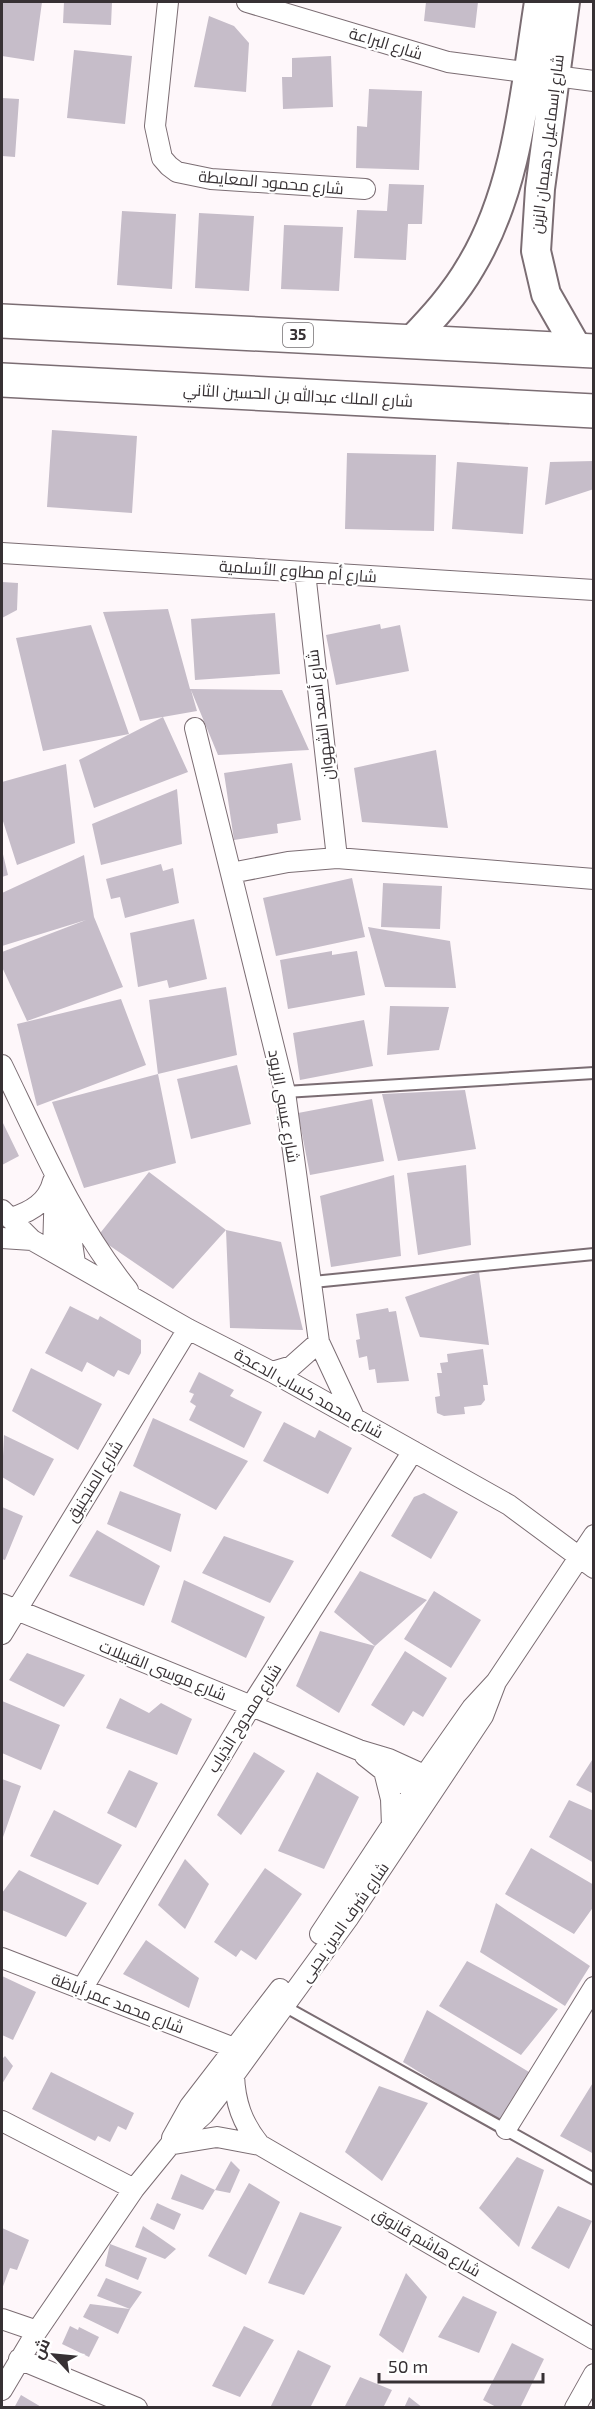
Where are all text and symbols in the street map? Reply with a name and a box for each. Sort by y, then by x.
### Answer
street label: شارع البراعة [346,22,425,66]
street label: شارع إسماعيل دهيمان الزبن [526,53,570,235]
street label: شارع محمود المعايطة [197,166,344,200]
road number: 35 [283,323,313,347]
street label: شارع الملك عبدالله بن الحسين الثاني [182,379,413,415]
street label: شارع أم مطاوع الأسلمية [218,556,378,588]
street label: شارع أسعد الشهوان [302,648,340,782]
street label: شارع عيسى الزيود [262,1048,304,1165]
street label: شارع محمد كساب الدعجة [230,1344,387,1444]
street label: شارع المنجنيق [61,1437,129,1526]
street label: شارع موسى القبيلات [96,1635,229,1706]
street label: شارع ممدوح الذياب [202,1660,287,1777]
street label: شارع شرف الدين يحيى [295,1858,394,1987]
street label: شارع محمد عمر أباظة [48,1968,187,2039]
street label: شارع هاشم قانوق [369,2203,484,2283]
north arrow [24,2325,84,2385]
text: ش [27,2335,54,2362]
scale bar [379,2346,542,2384]
text: 50 m [388,2355,428,2377]

